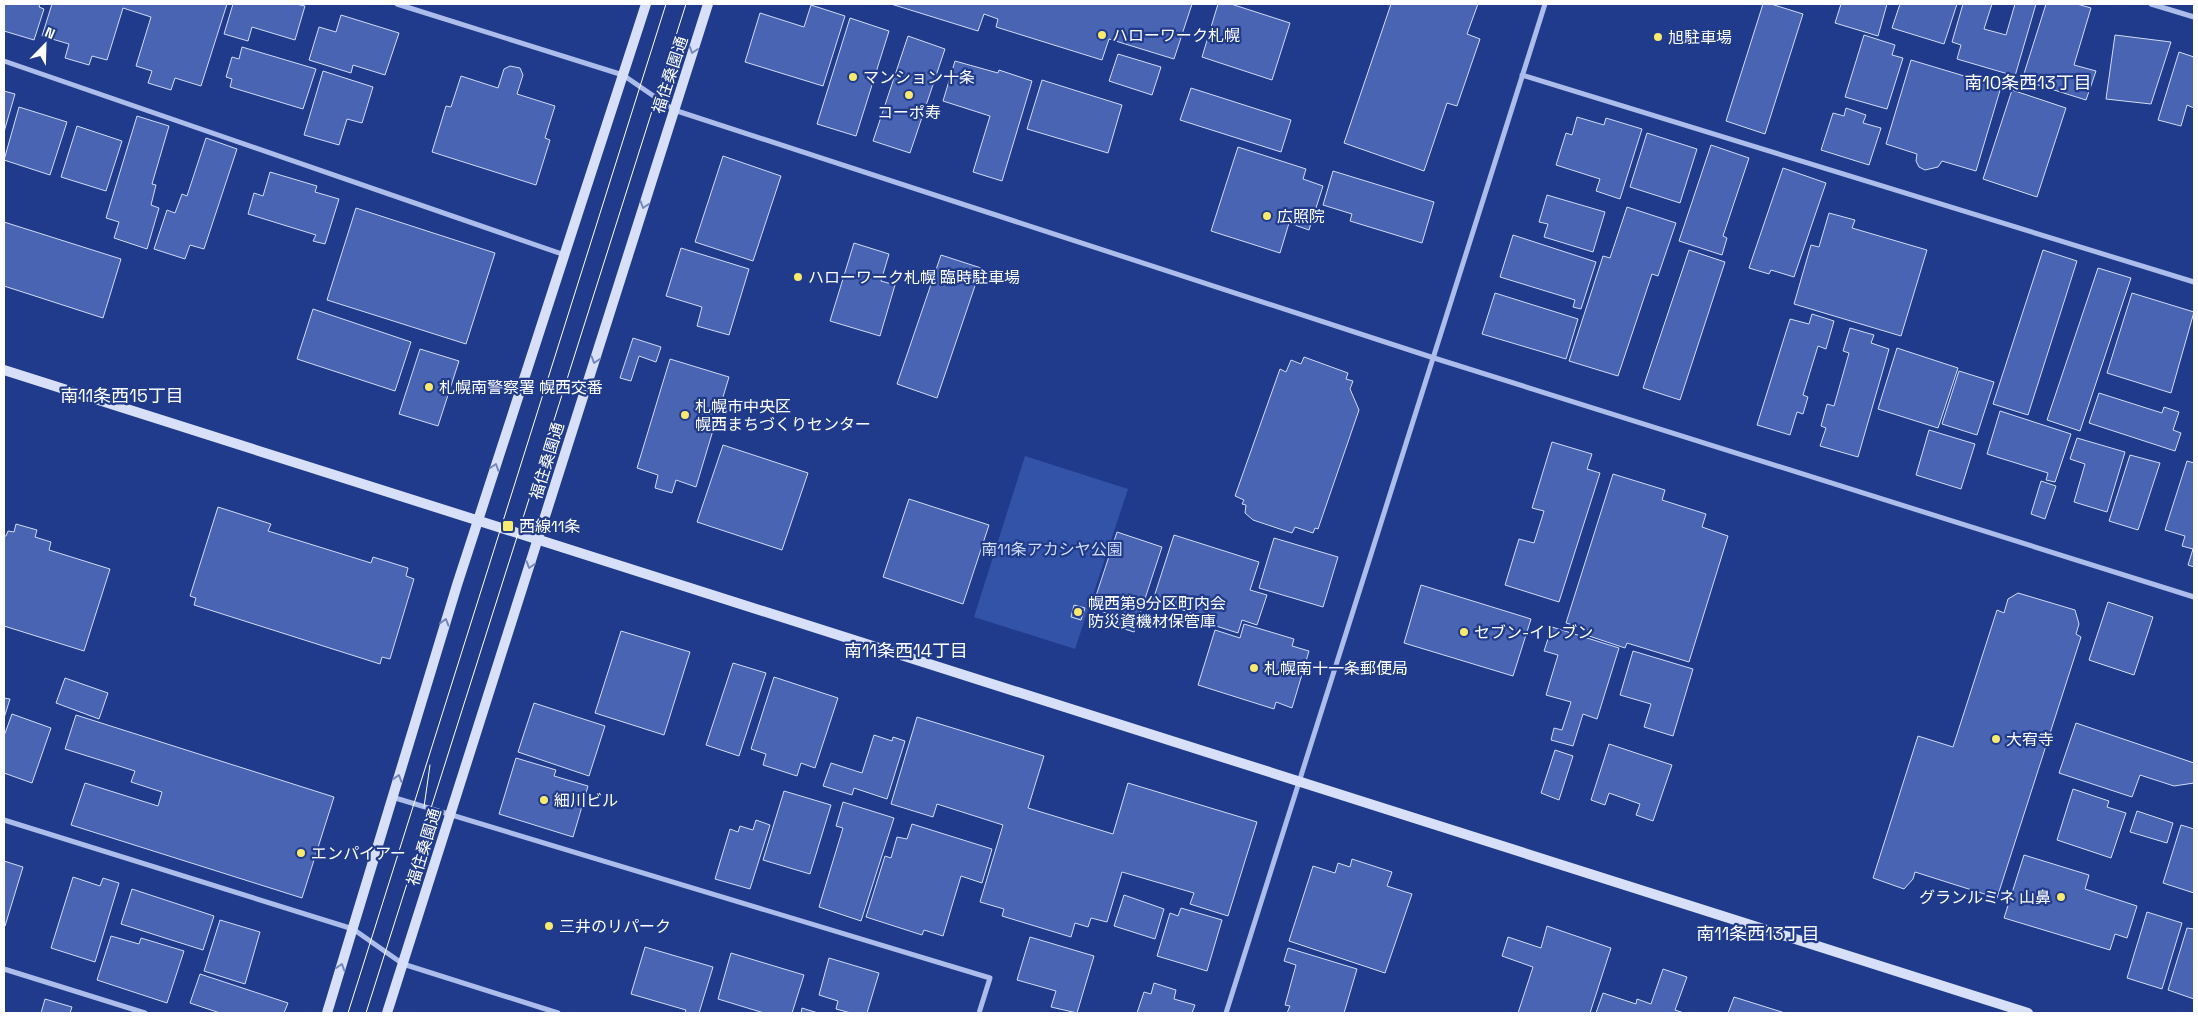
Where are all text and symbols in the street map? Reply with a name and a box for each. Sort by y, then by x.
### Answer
north arrow [20,20,70,70]
text: N [42,23,58,43]
place label: ハローワーク札幌 [1112,25,1240,46]
place label: 旭駐車場 [1668,27,1732,48]
marker: ハローワーク札幌 [1096,29,1108,41]
marker: 旭駐車場 [1652,31,1664,43]
street label: 福住桑園通 [648,34,692,116]
one-way arrow [689,46,699,54]
place label: マンション十条 [863,67,975,88]
marker: マンション十条 [847,71,859,83]
district label: 南10条西13丁目 [1964,71,2092,94]
marker: コーポ寿 [903,89,915,101]
place label: コーポ寿 [877,102,941,123]
one-way arrow [640,200,650,209]
place label: 広照院 [1277,206,1325,227]
marker: 広照院 [1261,210,1273,222]
place label: ハローワーク札幌 臨時駐車場 [808,267,1020,288]
marker: ハローワーク札幌 臨時駐車場 [792,271,804,283]
one-way arrow [591,355,601,364]
place label: 札幌南警察署 幌西交番 [439,377,603,398]
marker: 札幌南警察署 幌西交番 [423,381,435,393]
district label: 南11条西15丁目 [60,384,184,407]
place label: 札幌市中央区 幌西まちづくりセンター [695,396,871,435]
marker: 札幌市中央区 幌西まちづくりセンター [679,409,691,421]
street label: 福住桑園通 [525,420,569,502]
one-way arrow [489,464,499,472]
place label: 西線11条 [519,516,580,537]
marker: 西線11条 [501,519,515,533]
park label: 南11条アカシヤ公園 [981,539,1123,560]
one-way arrow [526,560,536,569]
place label: 幌西第9分区町内会 防災資機材保管庫 [1088,593,1226,632]
marker: 幌西第9分区町内会 防災資機材保管庫 [1072,606,1084,618]
one-way arrow [440,619,450,627]
place label: セブン-イレブン [1474,622,1593,643]
marker: セブン-イレブン [1458,626,1470,638]
district label: 南11条西14丁目 [844,639,968,662]
place label: 札幌南十一条郵便局 [1264,658,1408,679]
marker: 札幌南十一条郵便局 [1248,662,1260,674]
place label: 大宥寺 [2006,729,2054,750]
marker: 大宥寺 [1990,733,2002,745]
one-way arrow [393,774,403,782]
place label: 細川ビル [554,790,618,811]
marker: 細川ビル [538,794,550,806]
street label: 福住桑園通 [402,806,446,888]
place label: エンパイアー [311,843,406,864]
marker: エンパイアー [295,847,307,859]
place label: グランルミネ 山鼻 [1919,887,2051,908]
marker: グランルミネ 山鼻 [2055,891,2067,903]
place label: 三井のリパーク [559,916,671,937]
marker: 三井のリパーク [543,920,555,932]
district label: 南11条西13丁目 [1696,922,1820,945]
one-way arrow [336,963,346,971]

